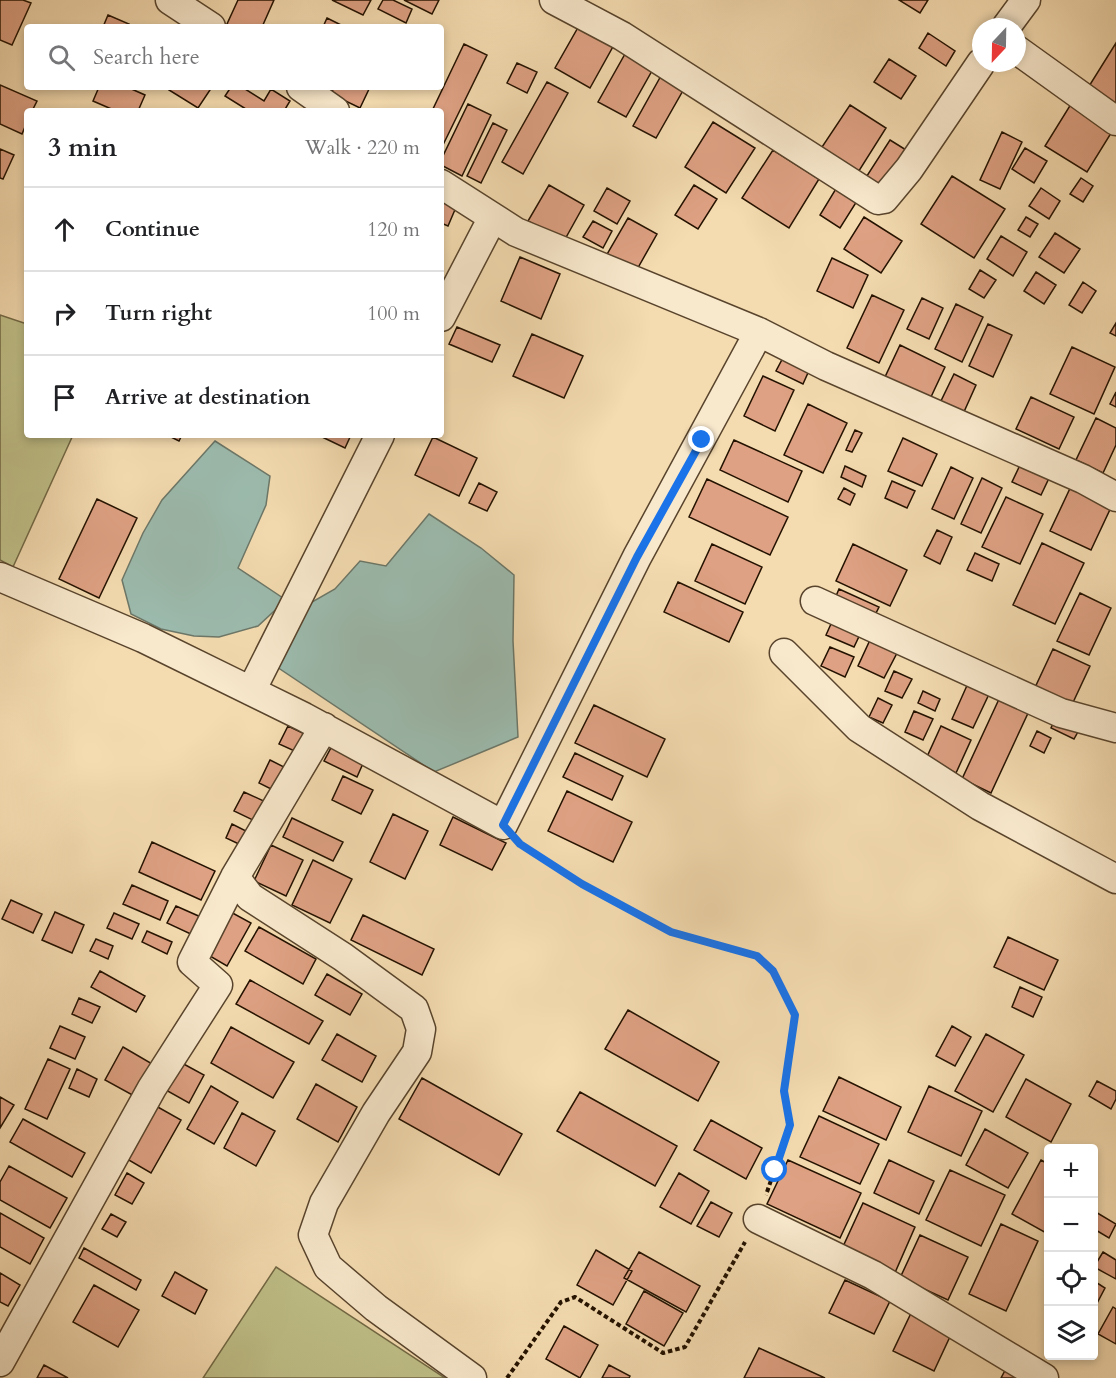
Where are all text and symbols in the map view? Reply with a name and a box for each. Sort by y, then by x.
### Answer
north arrow [972,18,1026,72]
search box [24,24,444,90]
icon: search [45,41,78,74]
text: Search here [93,42,200,72]
text: 3 min [48,130,117,165]
text: Walk · 220 m [305,134,420,161]
icon: ahead [48,213,81,246]
text: Continue [105,214,200,244]
text: 120 m [367,216,420,243]
icon: right [48,297,81,330]
text: Turn right [105,298,212,328]
text: 100 m [367,300,420,327]
icon: arrive [48,381,81,414]
text: Arrive at destination [105,382,310,412]
route end [688,426,714,452]
map controls [1044,1144,1098,1360]
button: + [1044,1144,1098,1198]
route start [761,1156,787,1182]
button: − [1044,1198,1098,1252]
button: locate [1044,1252,1098,1306]
button: layers [1044,1306,1098,1360]

